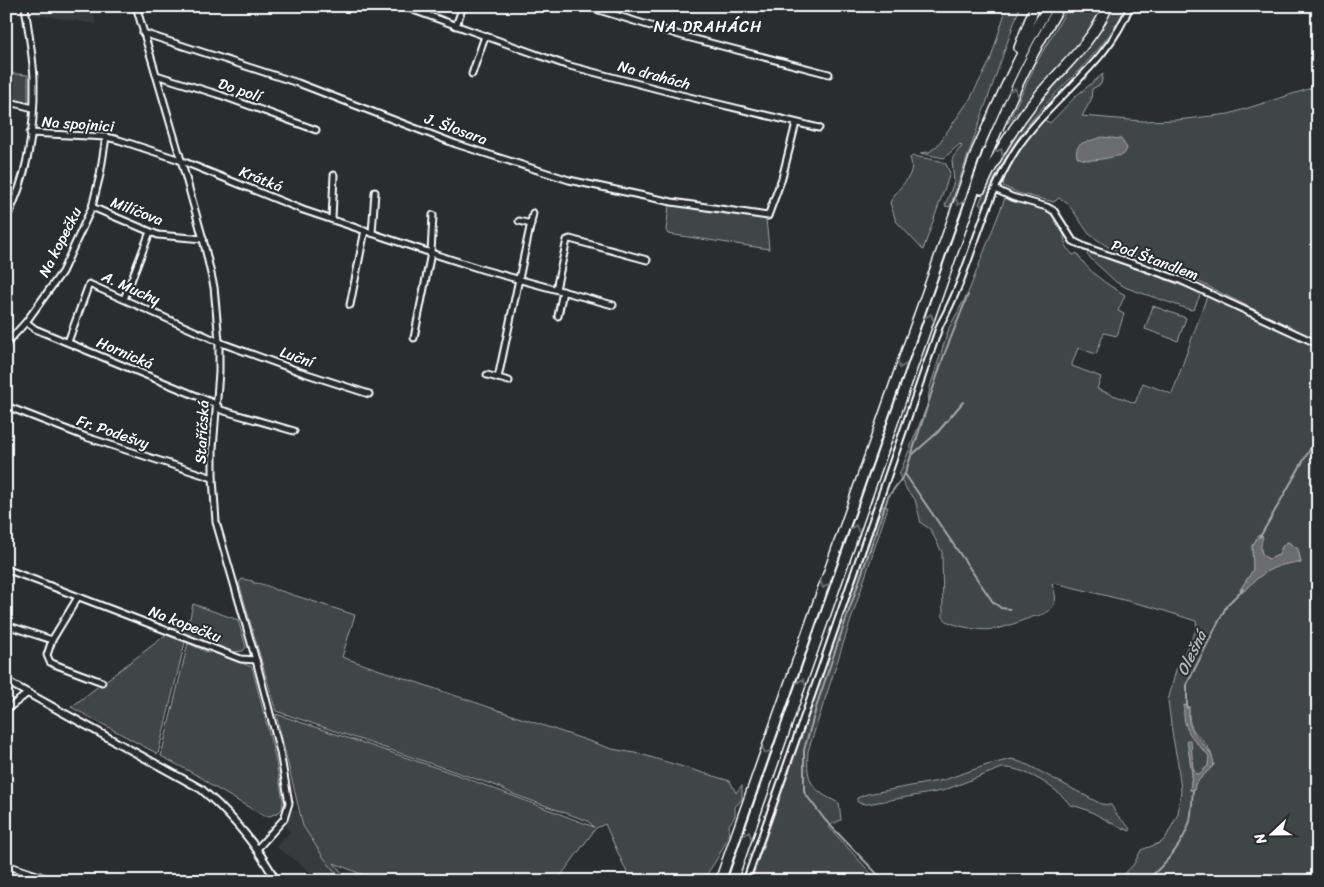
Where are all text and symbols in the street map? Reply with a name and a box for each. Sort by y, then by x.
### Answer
district label: NA DRAHÁCH [654,12,762,41]
street label: Na drahách [615,53,693,97]
street label: Do polí [215,70,267,110]
one-way arrow [1008,87,1018,96]
street label: J. Šlosara [420,105,491,152]
street label: Na spojnici [41,109,116,140]
one-way arrow [993,148,1003,157]
street label: Krátká [235,159,287,200]
street label: Milíčova [107,189,167,233]
one-way arrow [955,198,965,206]
street label: Na kopečku [31,202,89,282]
street label: Pod Štandlem [1108,232,1202,288]
street label: A. Muchy [97,263,165,313]
one-way arrow [924,313,934,321]
street label: Hornická [92,329,158,377]
street label: Luční [276,339,319,376]
one-way arrow [897,360,907,369]
street label: Staříčská [187,399,217,464]
street label: Fr. Podešvy [73,407,153,457]
one-way arrow [850,524,860,533]
one-way arrow [820,580,830,588]
street label: Na kopečku [145,598,225,650]
water label: Olešná [1168,623,1216,681]
one-way arrow [796,678,806,686]
one-way arrow [762,746,772,755]
north arrow [1246,810,1296,860]
text: N [1247,829,1274,849]
one-way arrow [742,831,752,840]

